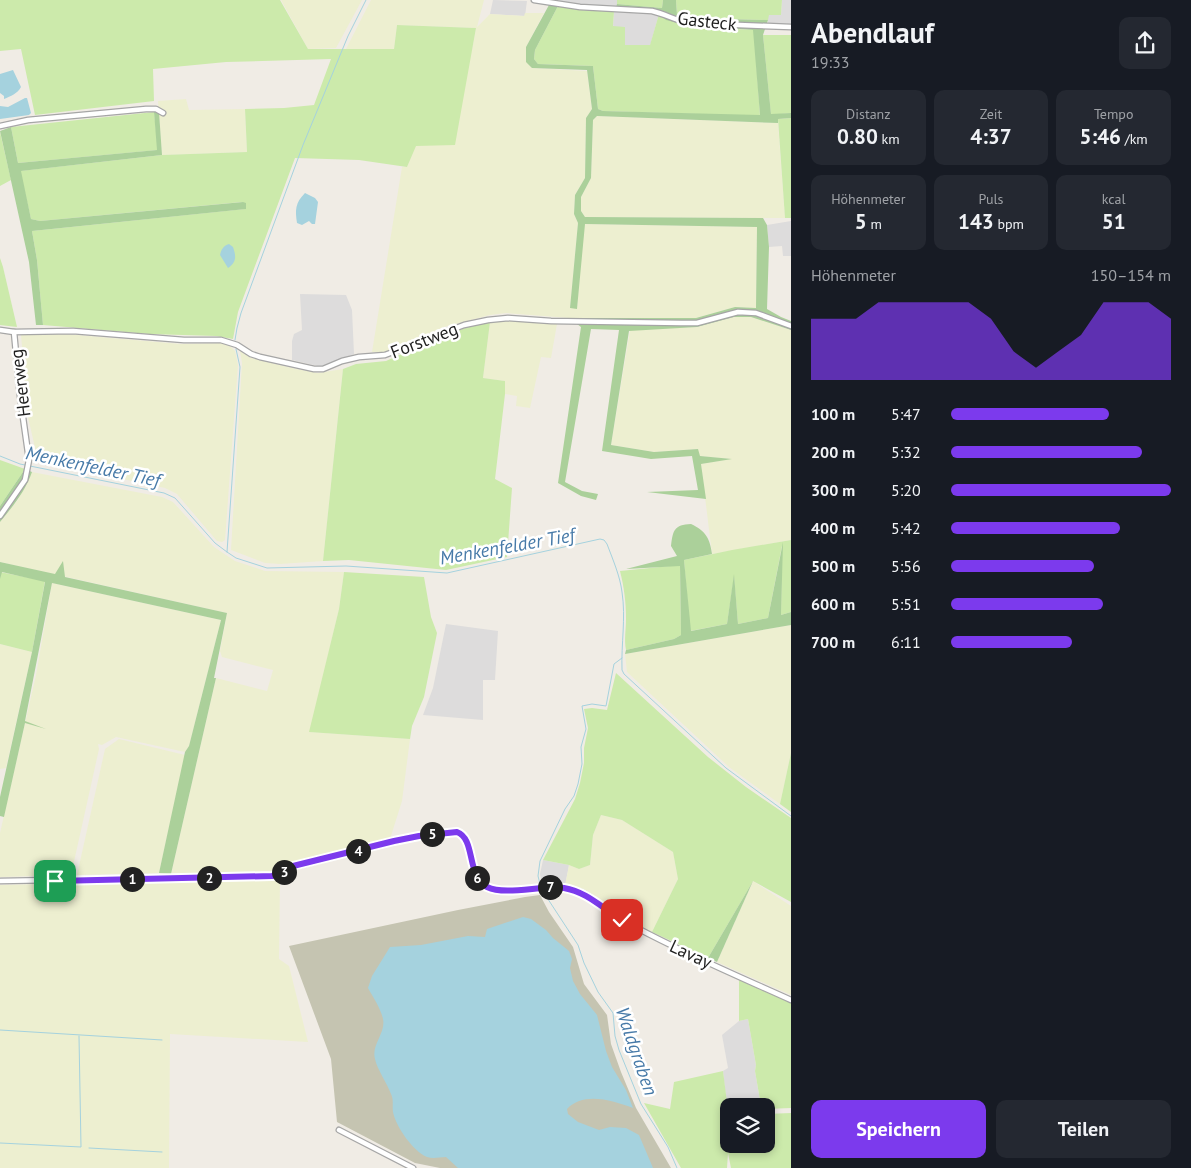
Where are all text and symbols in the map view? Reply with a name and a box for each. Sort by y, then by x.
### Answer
street label: Gasteck [676,6,738,36]
text: Abendlauf [811,14,934,51]
button: share [1119,17,1171,69]
text: 19:33 [811,52,849,72]
text: Distanz [846,105,891,123]
text: Zeit [980,105,1002,123]
text: Tempo [1094,105,1133,123]
text: 0.80 [837,123,878,150]
text: 4:37 [970,123,1012,150]
text: 5:46 [1080,123,1121,150]
text: km [878,130,900,148]
text: /km [1121,130,1148,148]
text: Höhenmeter [831,190,905,208]
text: Puls [979,190,1003,208]
text: kcal [1102,190,1126,208]
text: 5 [855,208,867,235]
text: 143 [958,208,994,235]
text: 51 [1102,208,1126,235]
text: m [867,215,882,233]
text: bpm [994,215,1024,233]
text: Höhenmeter [811,265,896,285]
text: 150–154 m [1091,265,1171,285]
street label: Forstweg [387,317,461,363]
street label: Heerweg [4,348,36,418]
text: 100 m [811,404,855,424]
text: 5:47 [891,404,921,424]
water label: Menkenfelder Tief [24,440,166,493]
text: 200 m [811,442,855,462]
text: 5:32 [891,442,921,462]
text: 300 m [811,480,855,500]
text: 5:20 [891,480,921,500]
text: 400 m [811,518,855,538]
text: 5:42 [891,518,921,538]
water label: Menkenfelder Tief [438,522,580,570]
text: 500 m [811,556,855,576]
text: 5:56 [891,556,921,576]
text: 600 m [811,594,855,614]
text: 5:51 [891,594,921,614]
text: 700 m [811,632,855,652]
text: 6:11 [891,632,921,652]
pin: 5 [420,822,444,846]
text: 5 [429,825,436,843]
pin: 4 [346,838,370,864]
text: 4 [355,842,362,860]
pin [34,860,76,902]
pin: 3 [272,860,296,884]
text: 3 [281,863,288,881]
pin: 1 [120,866,144,892]
pin: 2 [196,866,222,890]
pin: 6 [464,866,490,890]
icon: arrive [41,867,69,895]
text: 2 [206,869,213,887]
text: 6 [474,869,481,887]
text: 1 [129,870,136,888]
pin: 7 [538,874,562,900]
text: 7 [547,878,554,896]
pin [601,899,643,941]
icon: check [608,906,636,934]
street label: Lavay [666,934,716,974]
water label: Waldgraben [611,1004,663,1099]
map controls [720,1098,775,1153]
button: layers [720,1098,775,1153]
button: Speichern [811,1100,986,1158]
button: Teilen [996,1100,1171,1158]

